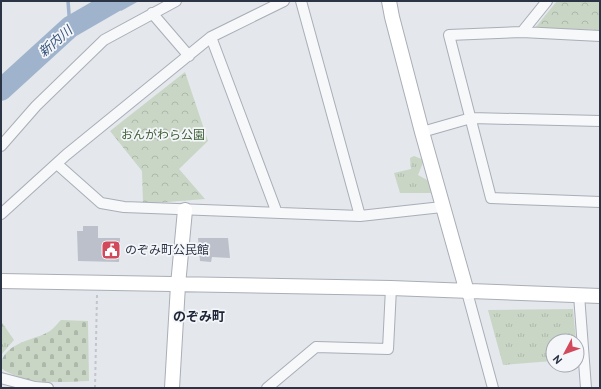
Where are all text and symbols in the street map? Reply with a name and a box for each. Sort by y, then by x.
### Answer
water label: 新内川 [36,22,78,61]
park label: おんがわら公園 [121,128,205,144]
public building icon: のぞみ町公民館 [100,239,122,261]
place label: のぞみ町公民館 [125,243,209,259]
district label: のぞみ町 [173,310,225,326]
north arrow [545,333,585,373]
text: N [550,351,566,366]

